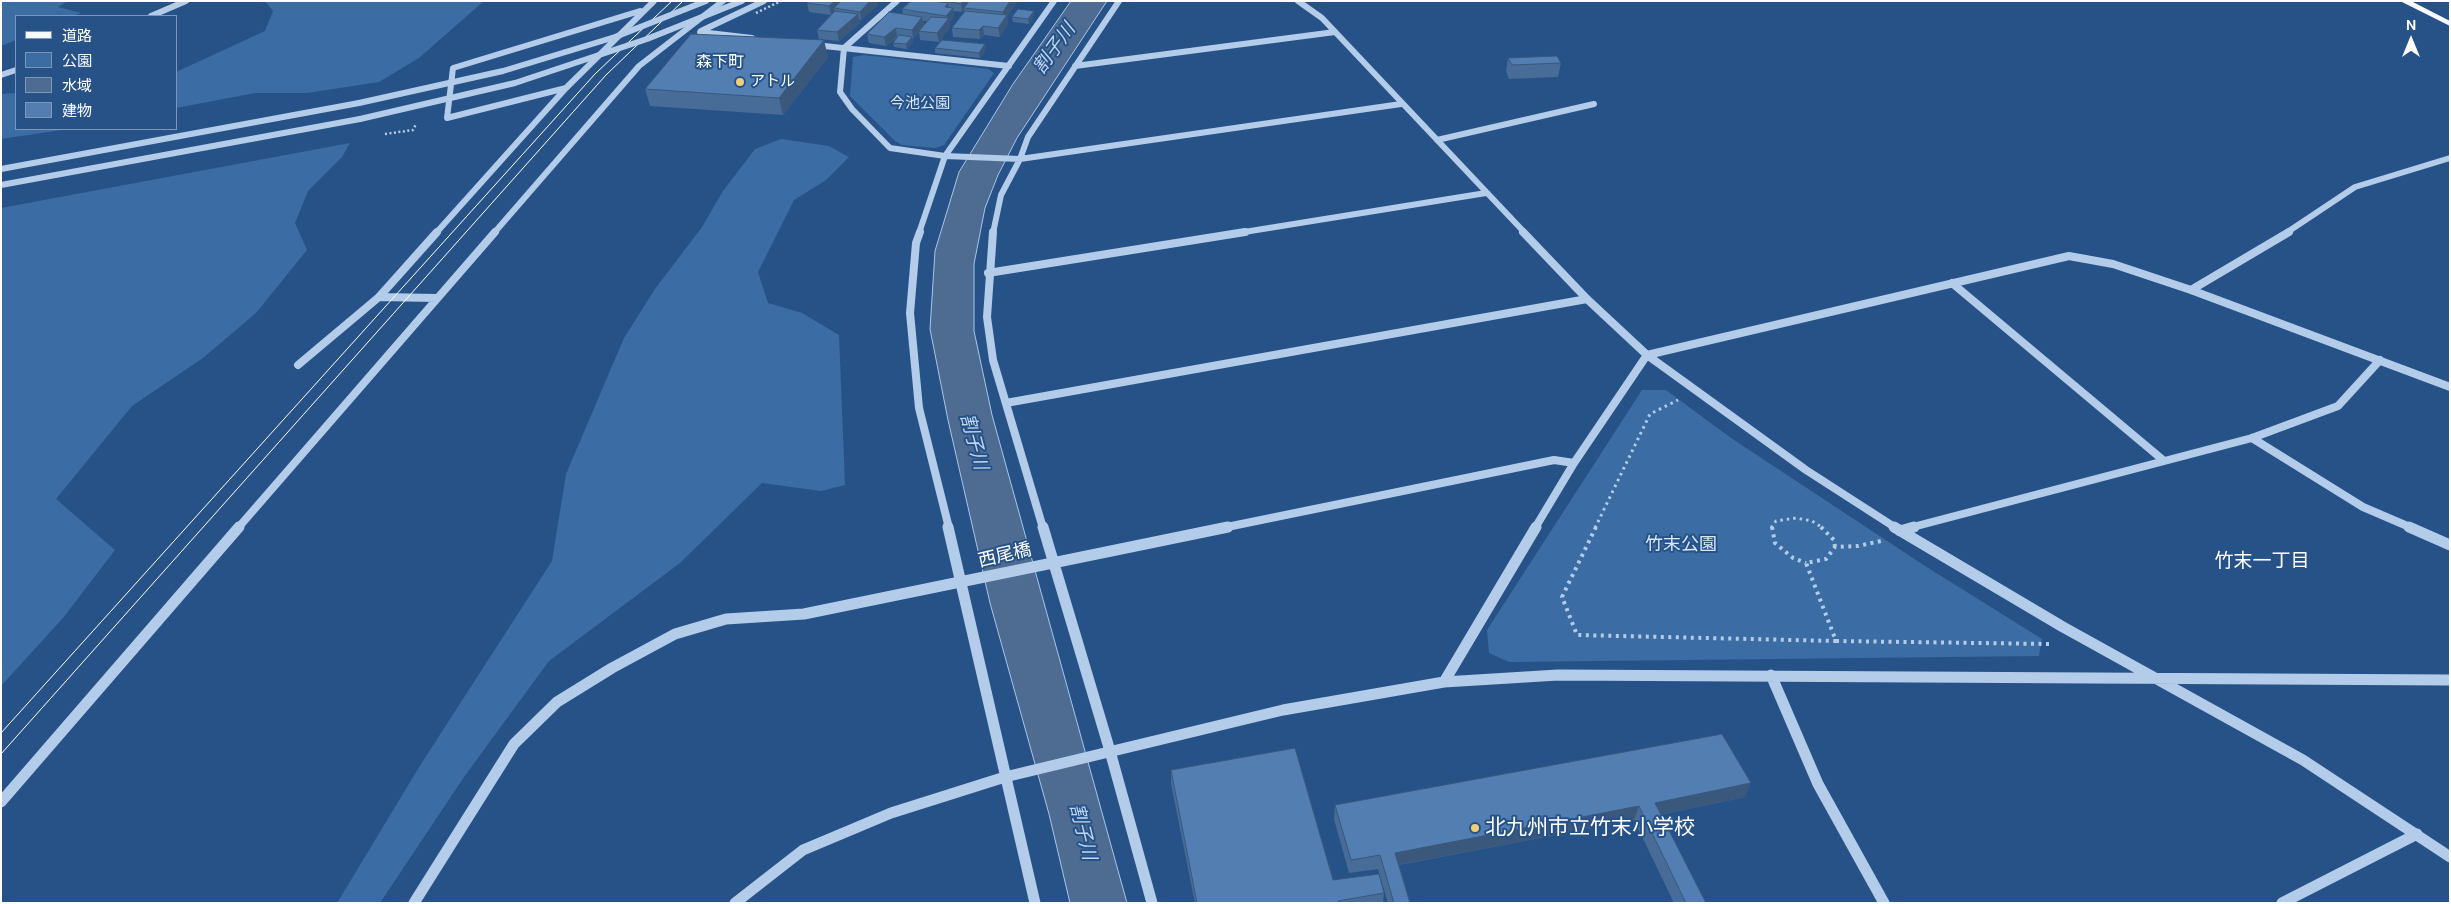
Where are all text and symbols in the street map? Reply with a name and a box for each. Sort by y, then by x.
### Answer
legend [15,15,178,130]
north arrow [2386,15,2436,65]
text: N [2406,16,2416,34]
water label: 割子川 [1029,19,1081,79]
text: 道路 [62,26,92,46]
text: 公園 [62,51,92,71]
district label: 森下町 [696,53,744,73]
place label: アトル [750,73,795,91]
text: 水域 [62,76,92,96]
marker: アトル [734,76,746,88]
park label: 今池公園 [890,95,950,113]
text: 建物 [62,101,92,121]
water label: 割子川 [955,412,991,472]
park label: 竹末公園 [1645,534,1717,556]
street label: 西尾橋 [976,539,1034,573]
district label: 竹末一丁目 [2215,551,2309,573]
water label: 割子川 [1064,802,1100,862]
place label: 北九州市立竹末小学校 [1485,815,1695,841]
marker: 北九州市立竹末小学校 [1469,822,1481,834]

